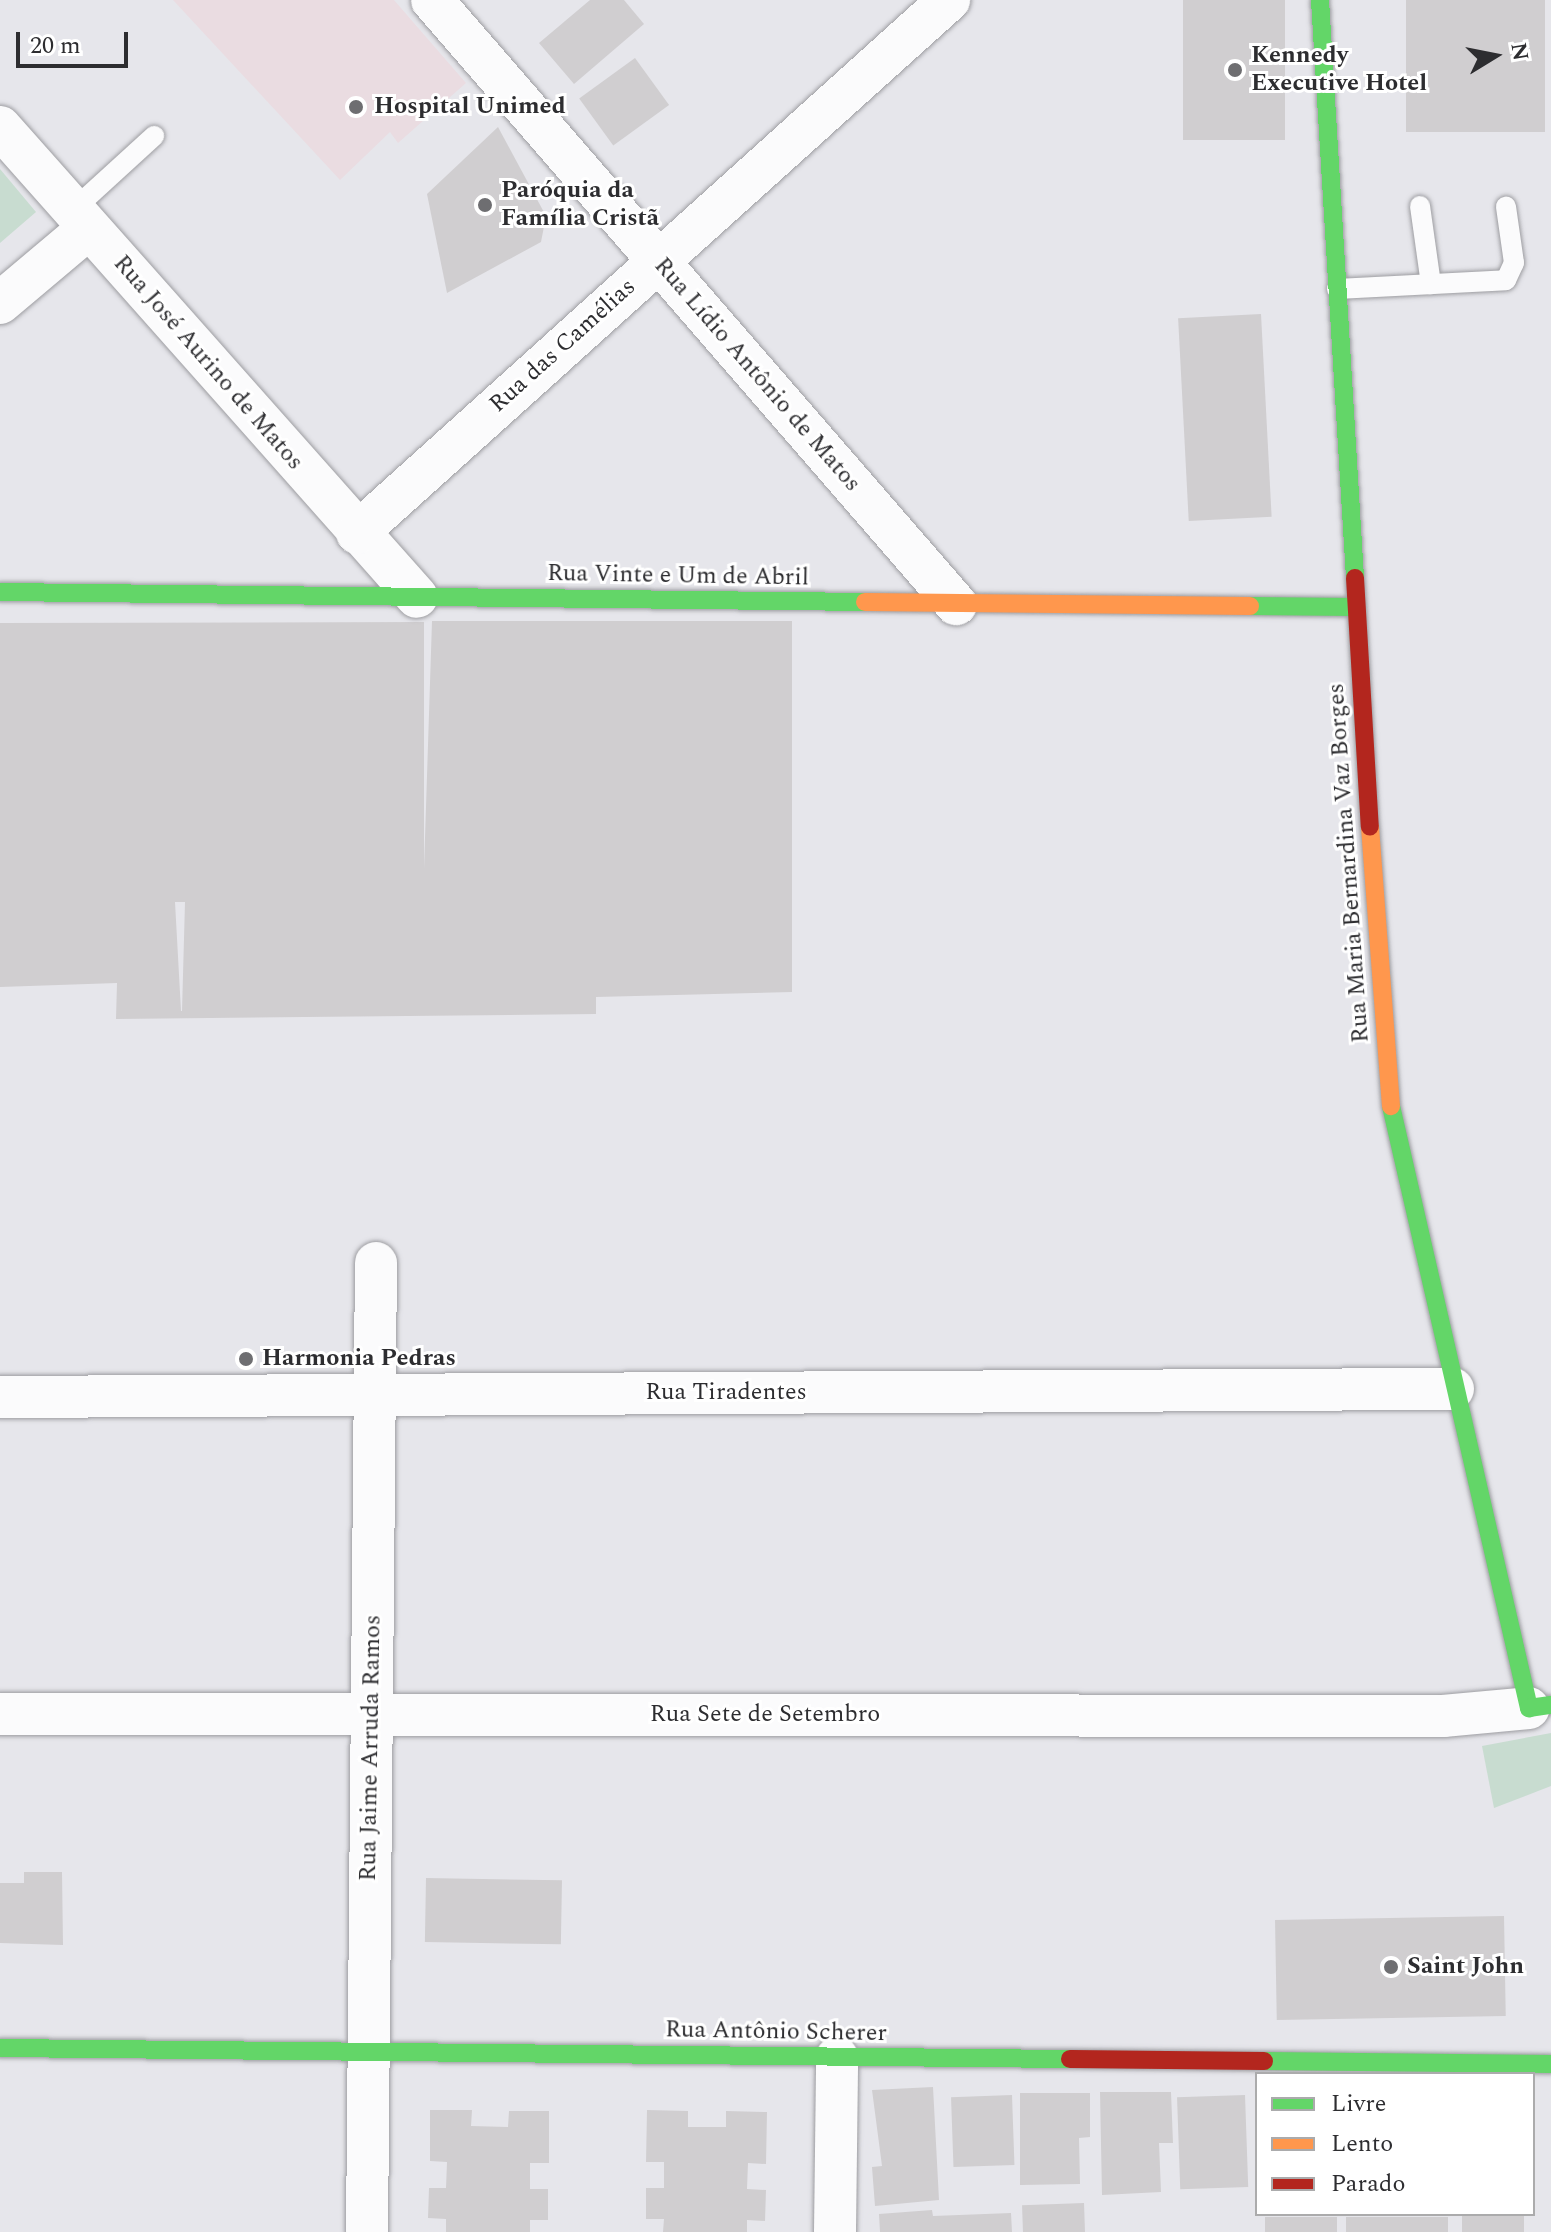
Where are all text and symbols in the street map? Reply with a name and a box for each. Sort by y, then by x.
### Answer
scale bar [20,16,132,66]
north arrow [1455,16,1535,96]
text: 20 m [30,28,81,64]
text: N [1501,40,1537,63]
place label: Kennedy Executive Hotel [1251,42,1427,98]
marker: Kennedy Executive Hotel [1226,61,1244,79]
place label: Hospital Unimed [374,93,566,121]
marker: Hospital Unimed [345,96,367,118]
place label: Paróquia da Família Cristã [501,177,659,233]
marker: Paróquia da Família Cristã [476,196,494,214]
street label: Rua José Aurino de Matos [107,250,309,476]
street label: Rua Lídio Antônio de Matos [647,252,867,498]
street label: Rua das Camélias [484,273,642,419]
street label: Rua Vinte e Um de Abril [547,559,809,593]
street label: Rua Maria Bernardina Vaz Borges [1322,682,1376,1044]
place label: Harmonia Pedras [262,1345,456,1373]
marker: Harmonia Pedras [237,1350,255,1368]
street label: Rua Tiradentes [645,1379,807,1407]
street label: Rua Jaime Arruda Ramos [354,1614,388,1882]
street label: Rua Sete de Setembro [650,1701,880,1729]
place label: Saint John [1407,1953,1524,1981]
marker: Saint John [1382,1958,1400,1976]
street label: Rua Antônio Scherer [665,2016,887,2048]
legend [1255,2072,1535,2216]
text: Livre [1331,2086,1386,2122]
text: Lento [1331,2126,1393,2162]
text: Parado [1331,2166,1405,2202]

